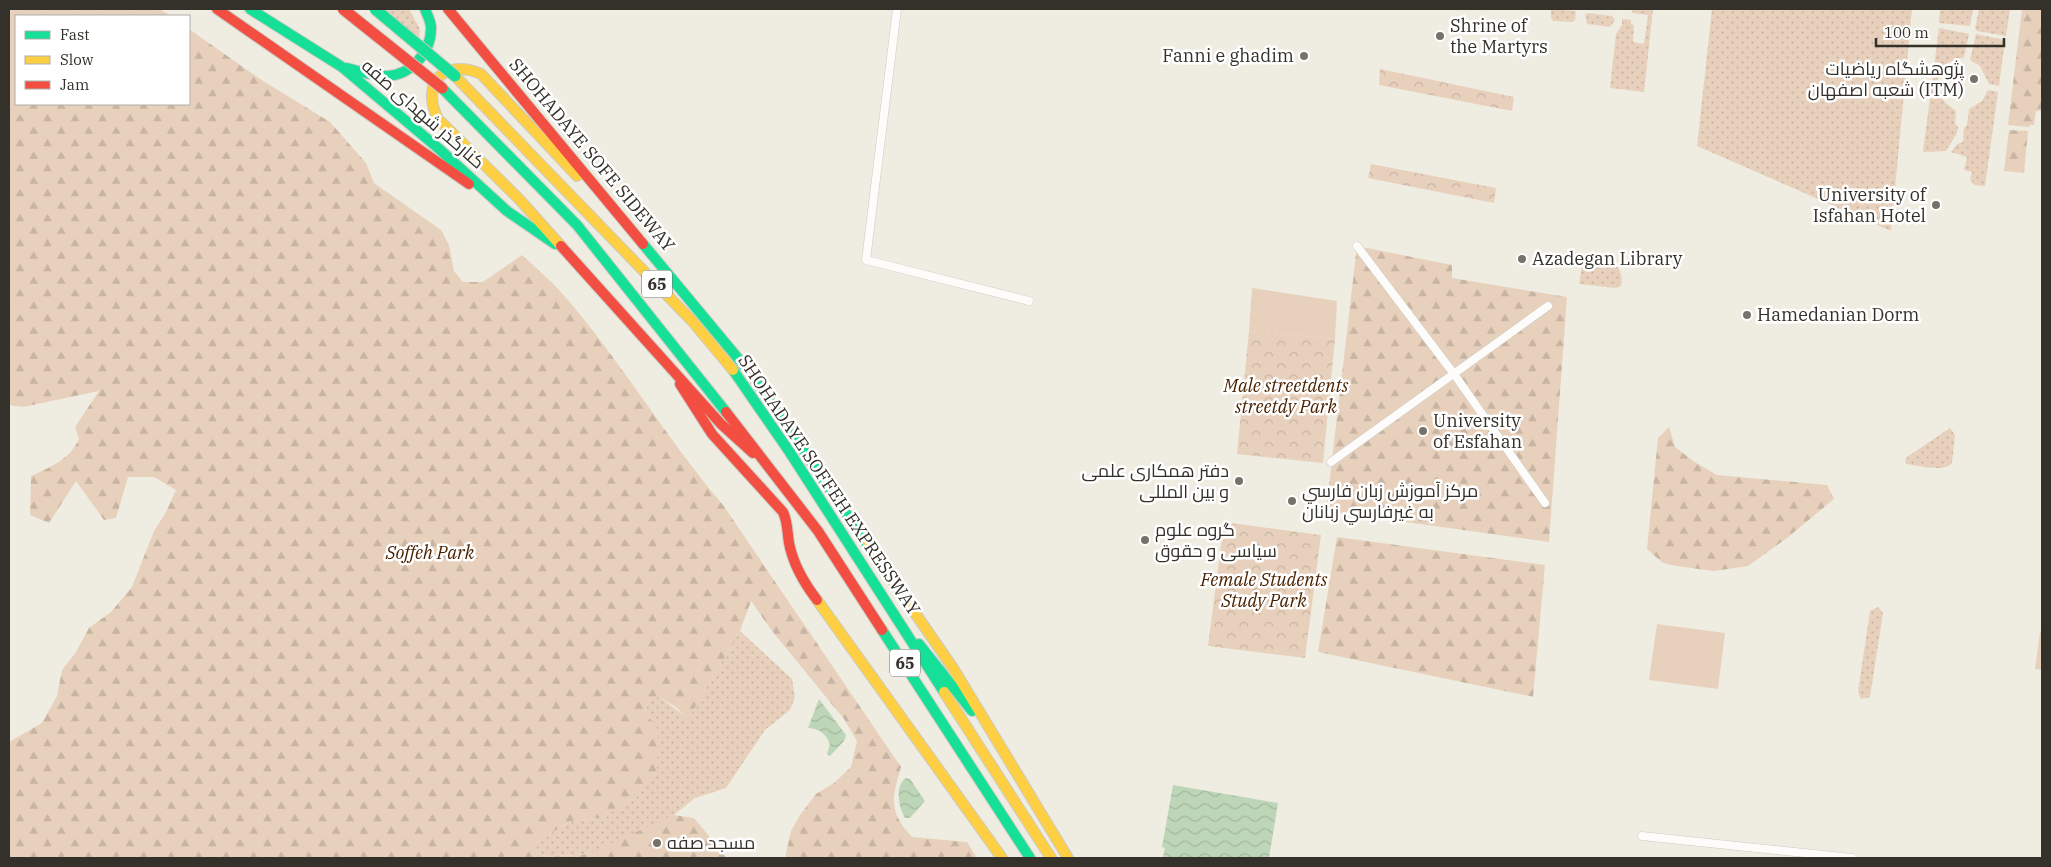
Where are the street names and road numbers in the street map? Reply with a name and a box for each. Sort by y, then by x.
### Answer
street label: SHOHADAYE SOFE SIDEWAY [505,53,681,257]
street label: کنارگذر شهدای صفه [357,54,490,173]
road number: 65 [642,270,672,298]
street label: SHOHADAYE SOFFEH EXPRESSWAY [733,350,926,620]
road number: 65 [890,650,920,676]

